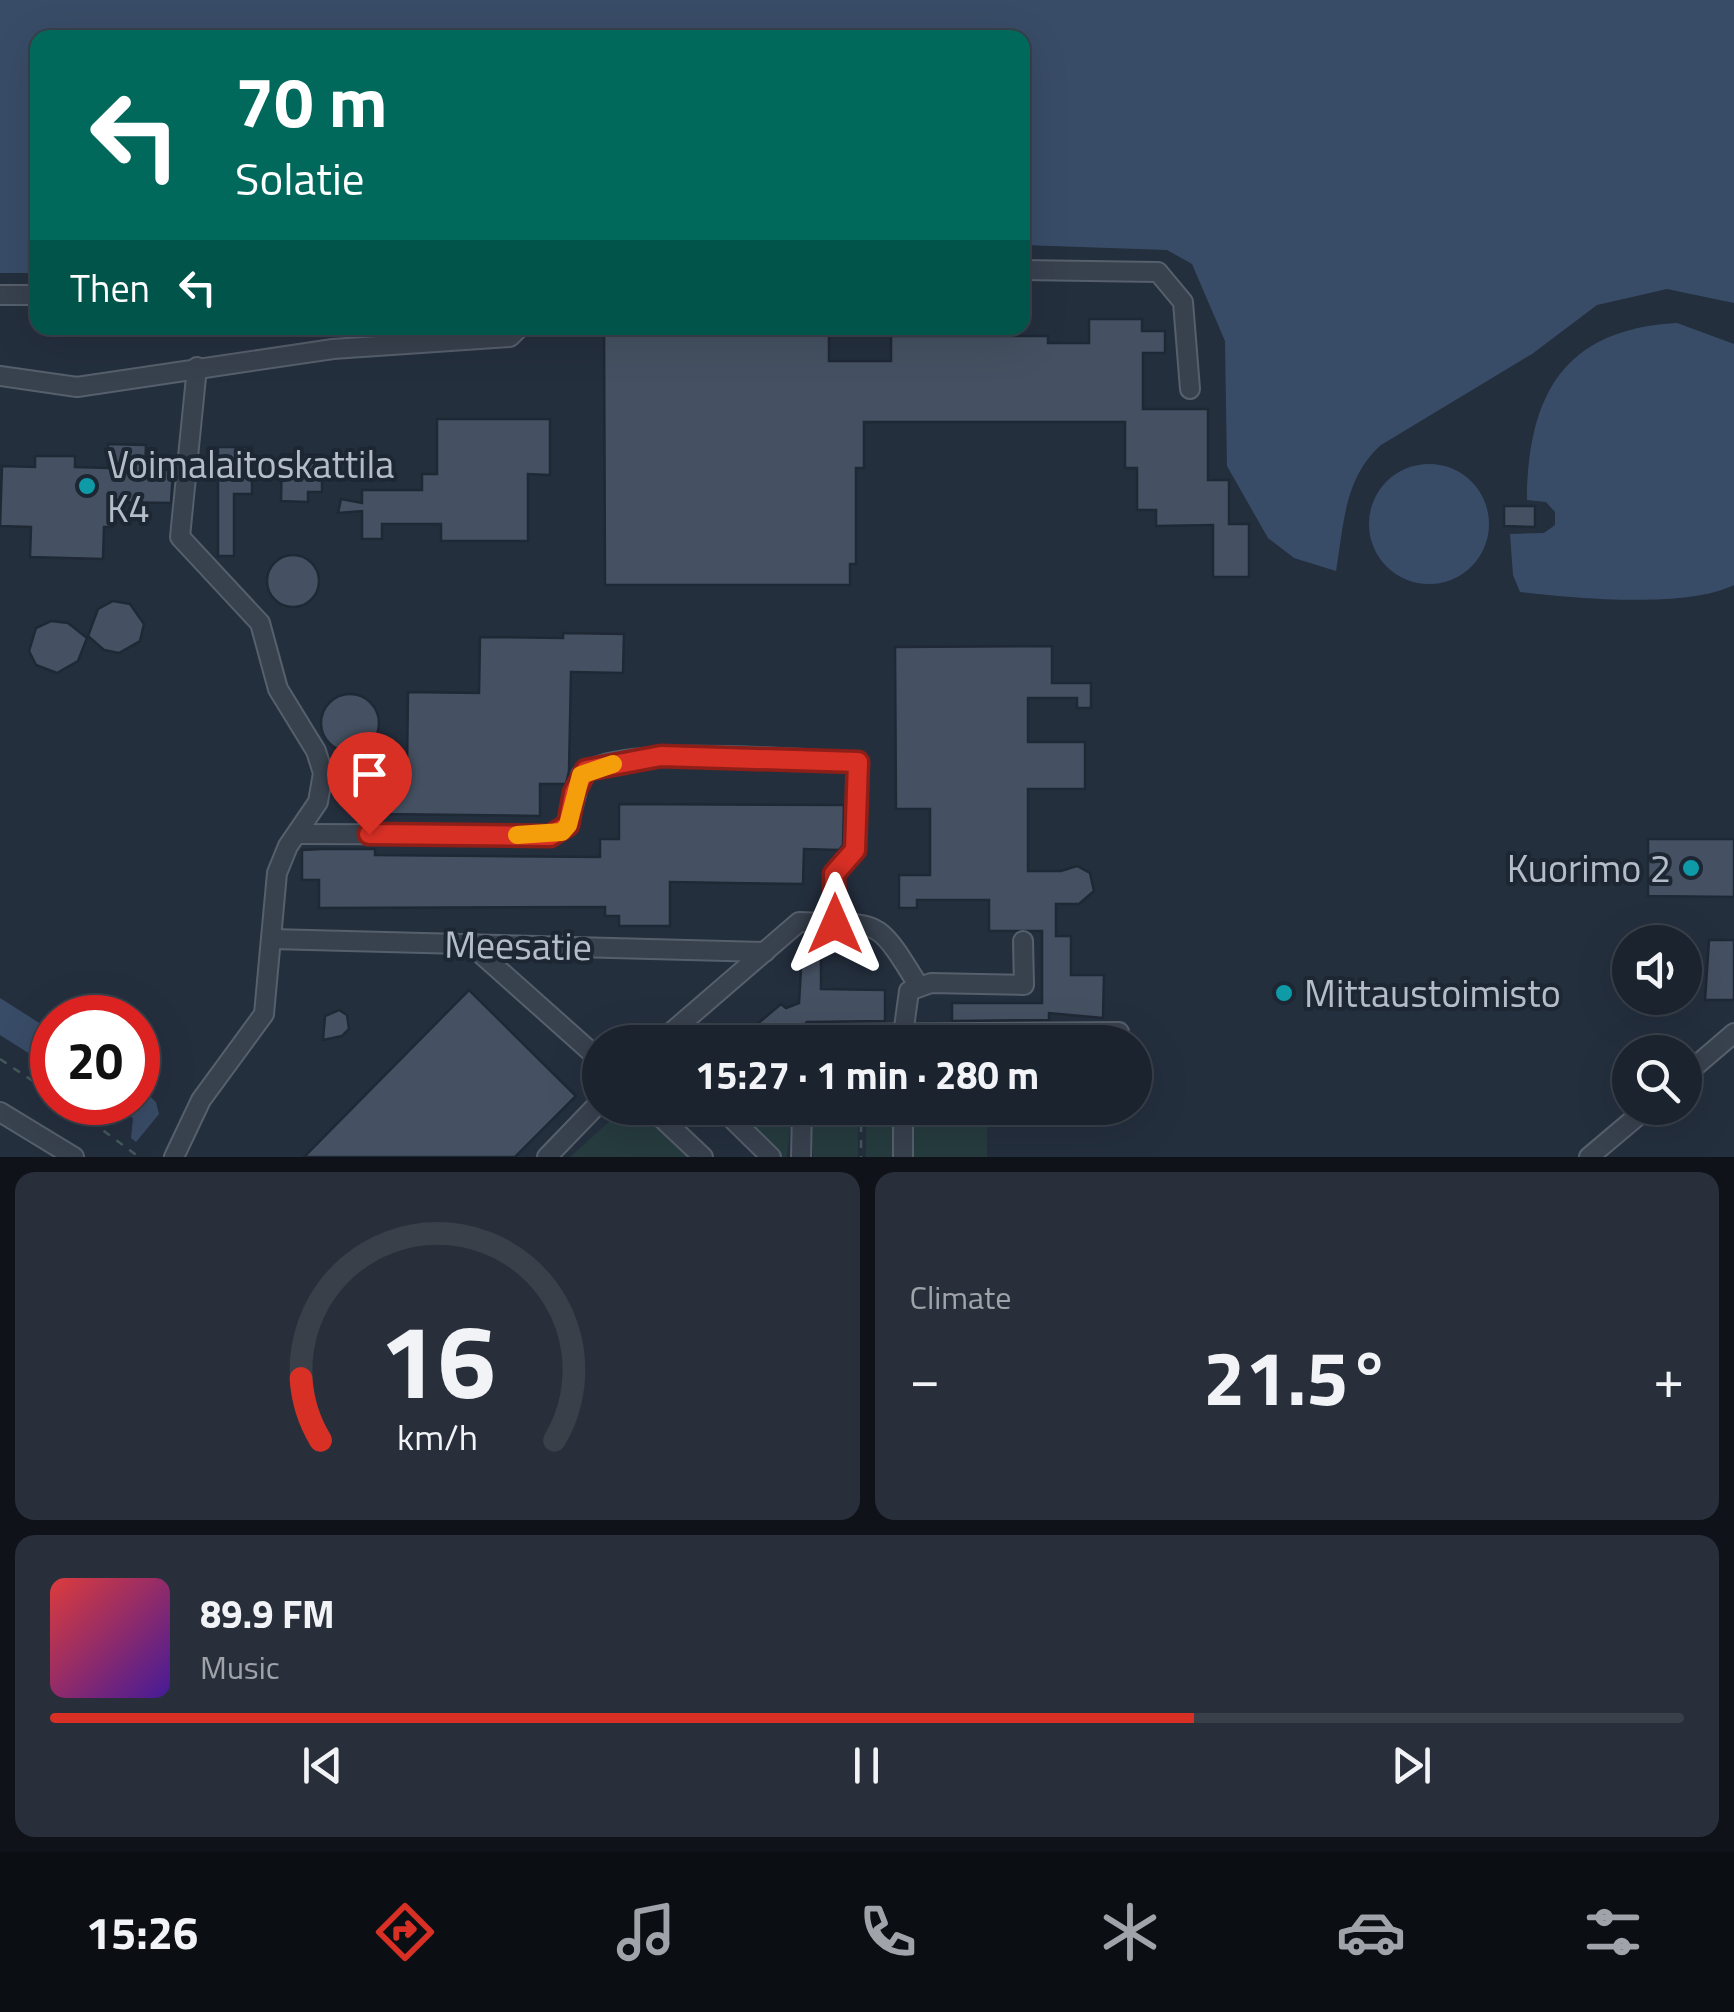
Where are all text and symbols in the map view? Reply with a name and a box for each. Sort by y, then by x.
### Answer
text: 70 m [235,48,388,154]
icon: left [70,70,200,200]
text: Solatie [235,144,364,212]
text: Then [70,259,150,317]
icon: left [170,260,225,315]
place label: Voimalaitoskattila K4 [107,435,394,537]
marker: Voimalaitoskattila K4 [76,475,98,497]
pin [327,732,412,835]
icon: arrive [342,747,397,802]
place label: Kuorimo 2 [1507,839,1671,897]
marker: Kuorimo 2 [1680,857,1702,879]
position arrow [783,872,887,976]
street label: Meesatie [444,915,592,975]
map controls [1612,925,1702,1125]
button: sound [1612,925,1702,1015]
place label: Mittaustoimisto [1304,964,1561,1022]
marker: Mittaustoimisto [1273,982,1295,1004]
speed limit sign: 20 [30,995,160,1125]
button: search [1612,1035,1702,1125]
text: 15:27 · 1 min · 280 m [695,1046,1039,1104]
text: Climate [910,1273,1011,1321]
text: 16 [379,1280,495,1438]
text: 21.5° [1203,1320,1390,1434]
text: − [910,1336,940,1419]
text: + [1653,1336,1684,1419]
text: km/h [397,1409,478,1464]
text: 89.9 FM [200,1585,335,1643]
text: Music [200,1643,280,1691]
icon: previous [295,1738,350,1793]
icon: pause [839,1738,894,1793]
icon: next [1384,1738,1439,1793]
icon: directions [370,1897,440,1967]
icon: music [611,1897,681,1967]
icon: phone [853,1897,923,1967]
icon: climate [1095,1897,1165,1967]
icon: car [1336,1897,1406,1967]
icon: filters [1578,1897,1648,1967]
text: 15:26 [86,1898,198,1966]

